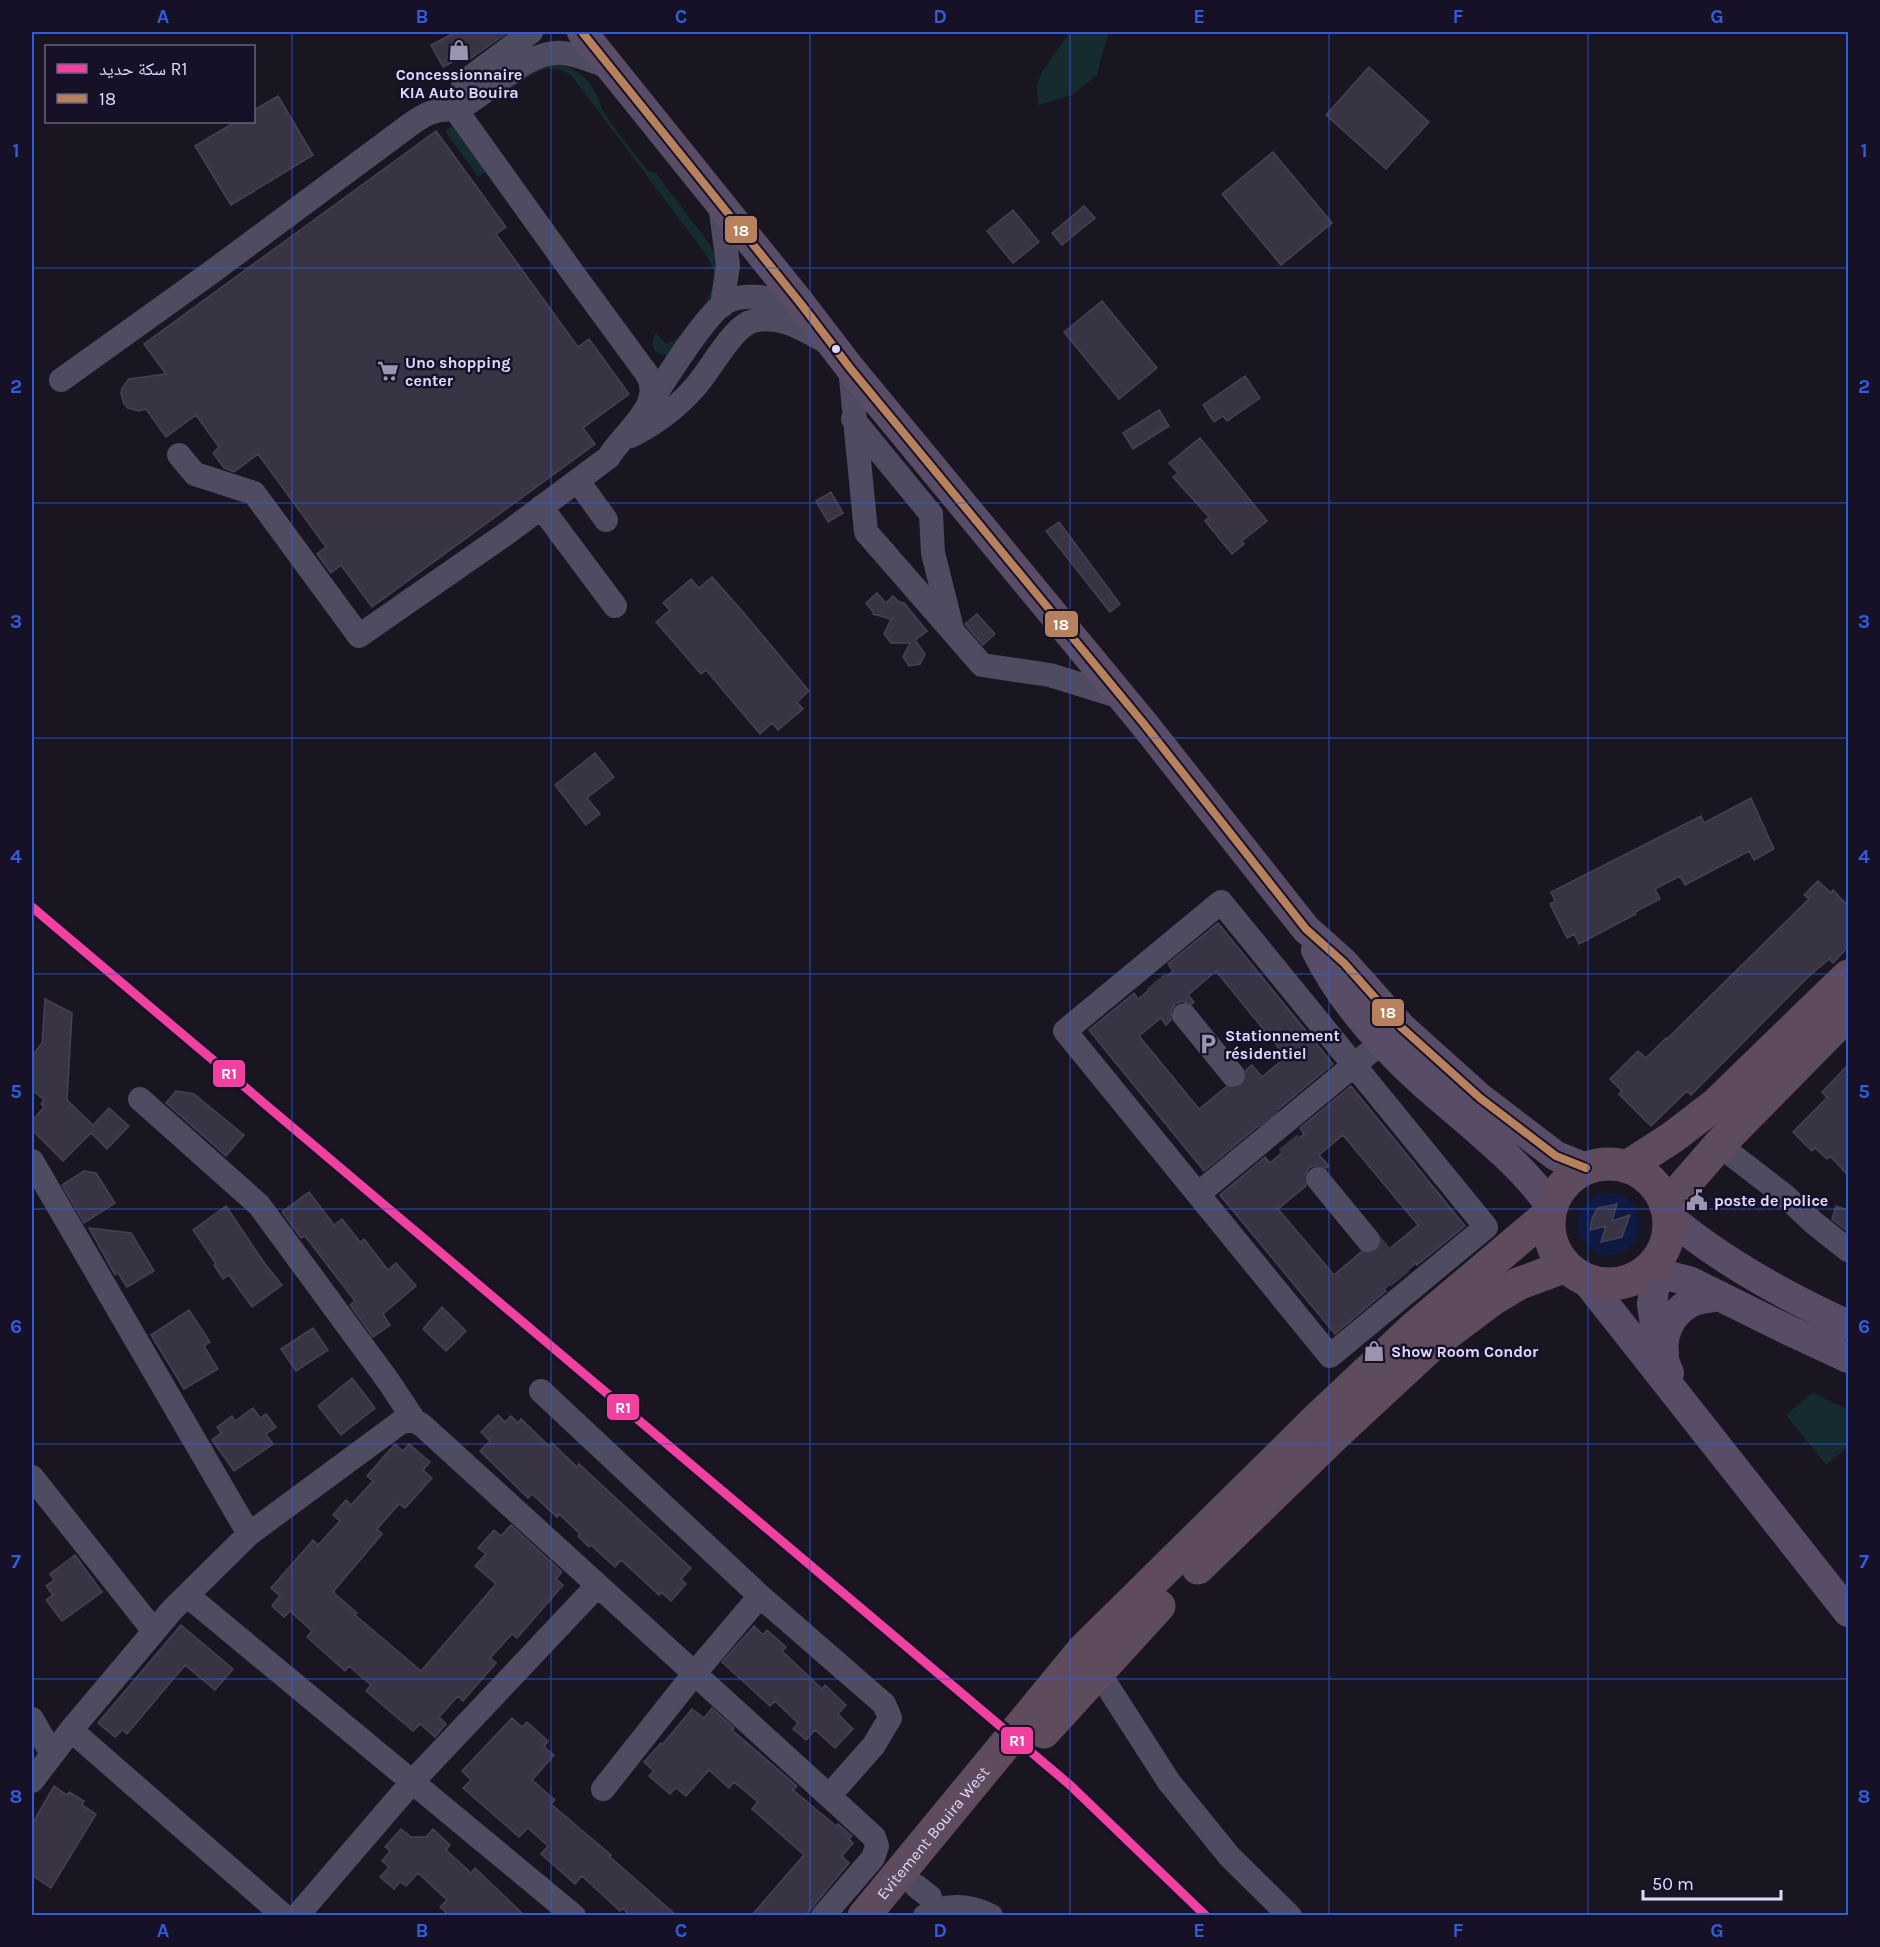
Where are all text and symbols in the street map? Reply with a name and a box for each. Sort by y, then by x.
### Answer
text: A [157,5,170,28]
text: B [416,5,428,28]
text: C [675,5,687,28]
text: D [933,5,947,28]
text: E [1193,5,1205,28]
text: F [1453,5,1464,28]
text: G [1710,5,1724,28]
shop icon: Concessionnaire KIA Auto Bouira [447,38,471,62]
legend [45,45,255,123]
text: سكة حديد R1 [99,58,187,80]
place label: Concessionnaire KIA Auto Bouira [396,65,522,102]
text: 18 [99,88,116,110]
text: 1 [12,139,20,162]
text: 1 [1860,139,1868,162]
line badge: 18 [724,215,758,244]
text: 18 [733,221,749,240]
unlabelled marker [830,343,842,355]
place label: Uno shopping center [405,353,511,390]
supermarket icon: Uno shopping center [376,359,400,383]
text: 2 [10,375,22,398]
text: 2 [1858,375,1870,398]
text: 3 [10,610,22,633]
line badge: 18 [1044,610,1079,638]
text: 3 [1858,610,1870,633]
text: 18 [1053,615,1069,634]
text: 4 [10,845,22,868]
text: 4 [1858,845,1870,868]
line badge: 18 [1371,998,1405,1027]
text: 18 [1380,1003,1396,1022]
place label: Stationnement résidentiel [1225,1026,1340,1063]
parking icon: Stationnement résidentiel [1196,1032,1220,1056]
line badge: R1 [212,1059,246,1088]
text: R1 [221,1064,237,1083]
text: 5 [10,1080,22,1103]
text: 5 [1858,1080,1870,1103]
public building icon: poste de police [1685,1188,1709,1212]
place label: poste de police [1714,1191,1828,1210]
text: 6 [10,1315,22,1338]
text: 6 [1858,1315,1870,1338]
shop icon: Show Room Condor [1362,1339,1386,1363]
place label: Show Room Condor [1391,1342,1539,1361]
line badge: R1 [606,1393,640,1421]
text: R1 [615,1398,631,1417]
text: 7 [11,1550,21,1573]
text: 7 [1859,1550,1869,1573]
line badge: R1 [1000,1726,1034,1755]
text: R1 [1009,1731,1025,1750]
street label: Evitement Bouira West [873,1762,993,1903]
text: 8 [10,1785,22,1808]
text: 8 [1858,1785,1870,1808]
scale bar [1643,1863,1781,1901]
text: 50 m [1652,1873,1694,1895]
text: A [157,1919,170,1942]
text: B [416,1919,428,1942]
text: C [675,1919,687,1942]
text: D [933,1919,947,1942]
text: E [1193,1919,1205,1942]
text: F [1453,1919,1464,1942]
text: G [1710,1919,1724,1942]

